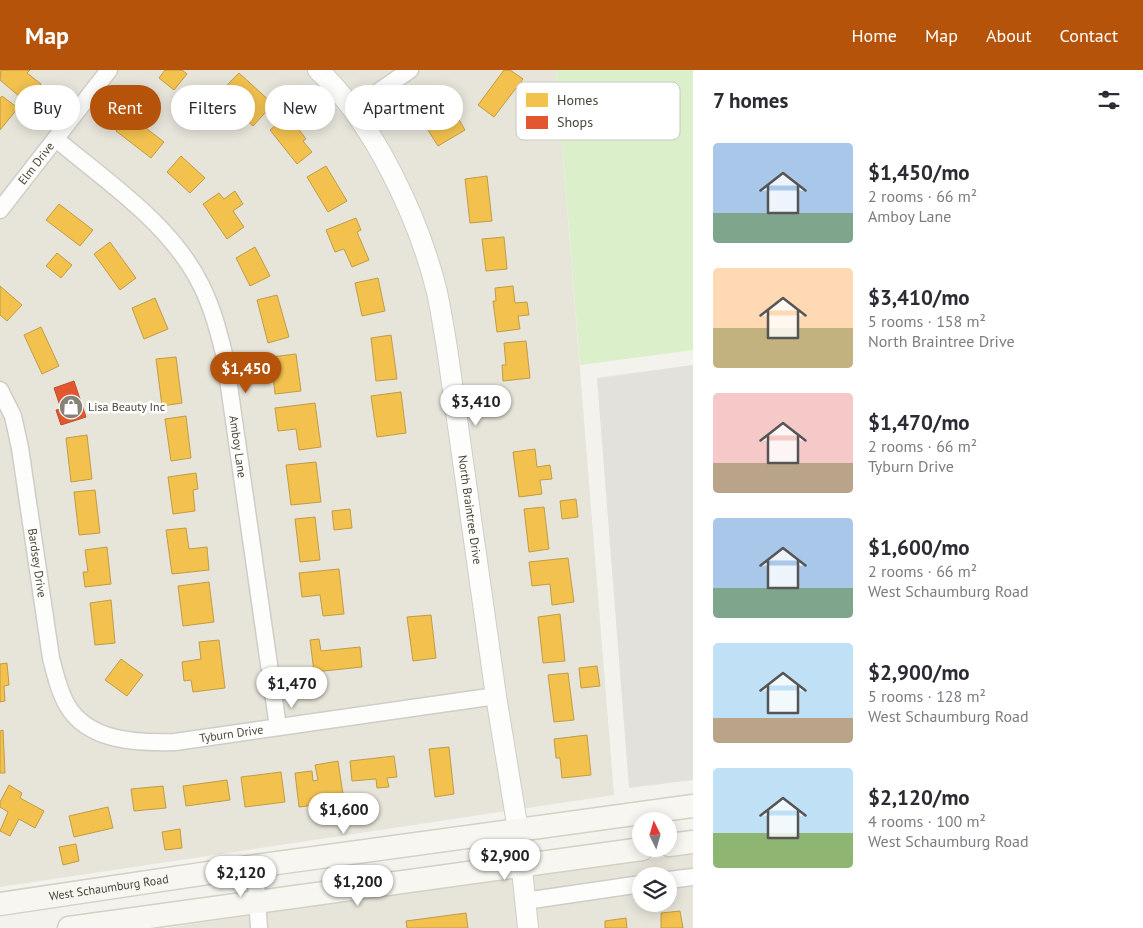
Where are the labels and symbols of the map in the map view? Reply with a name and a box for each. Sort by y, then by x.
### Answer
legend [516,82,680,140]
text: Homes [557,91,598,109]
text: Shops [557,113,593,131]
street label: Elm Drive [15,139,57,187]
pin: $1,450 [205,352,287,394]
pin: $3,410 [435,384,517,427]
shop icon: Lisa Beauty Inc [58,394,84,420]
place label: Lisa Beauty Inc [88,399,166,414]
street label: Amboy Lane [226,415,250,479]
street label: North Braintree Drive [455,454,485,565]
street label: Bardsey Drive [25,527,50,598]
pin: $1,470 [251,666,333,709]
street label: Tyburn Drive [198,721,264,745]
pin: $1,600 [303,792,385,835]
north arrow [632,812,678,858]
pin: $2,900 [464,838,546,881]
pin: $2,120 [200,856,282,898]
pin: $1,200 [317,864,399,907]
street label: West Schaumburg Road [48,871,169,904]

